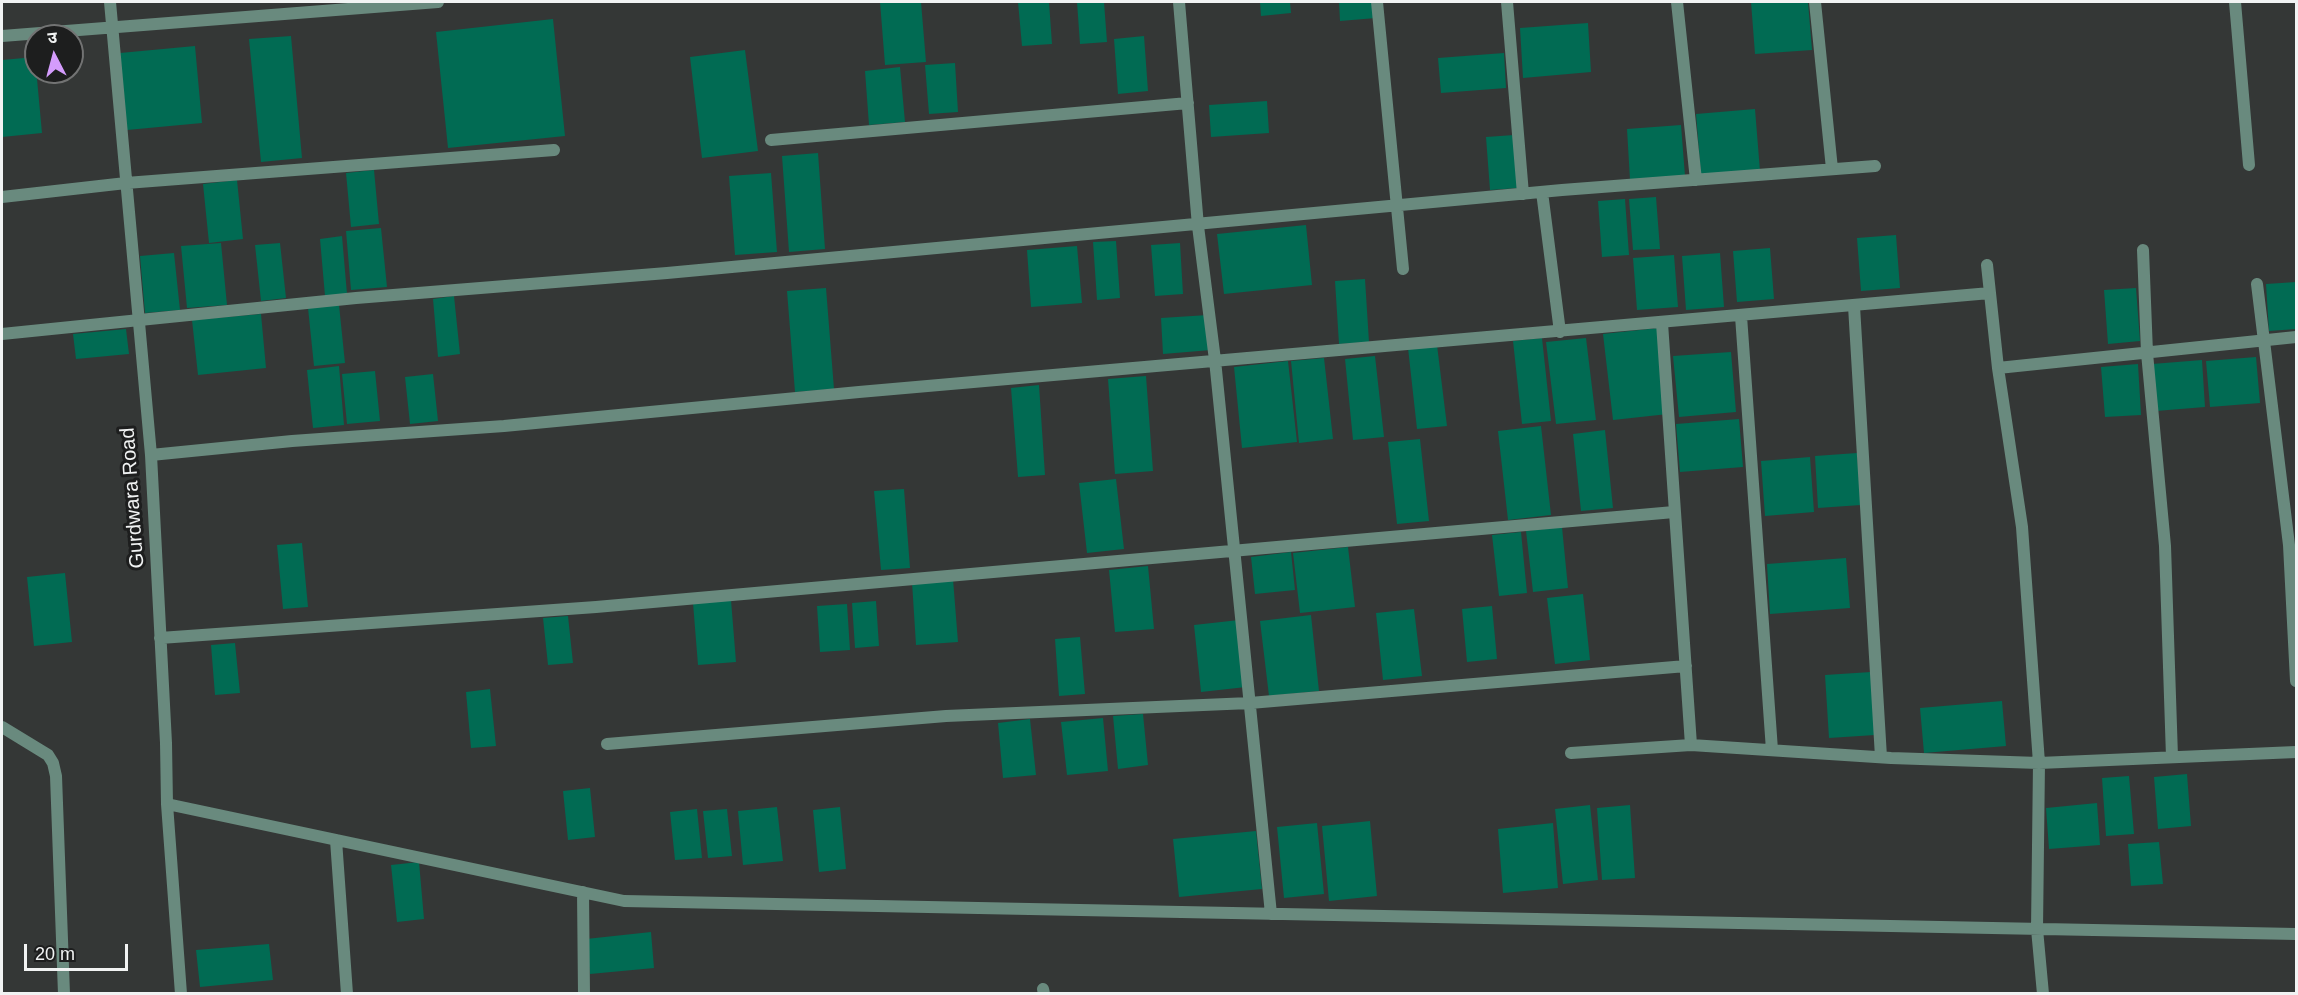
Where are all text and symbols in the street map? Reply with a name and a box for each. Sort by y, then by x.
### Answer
north arrow [24,24,84,84]
text: उ [47,29,58,47]
street label: Gurdwara Road [116,427,150,569]
scale bar [27,932,130,970]
text: 20 m [35,944,75,964]

